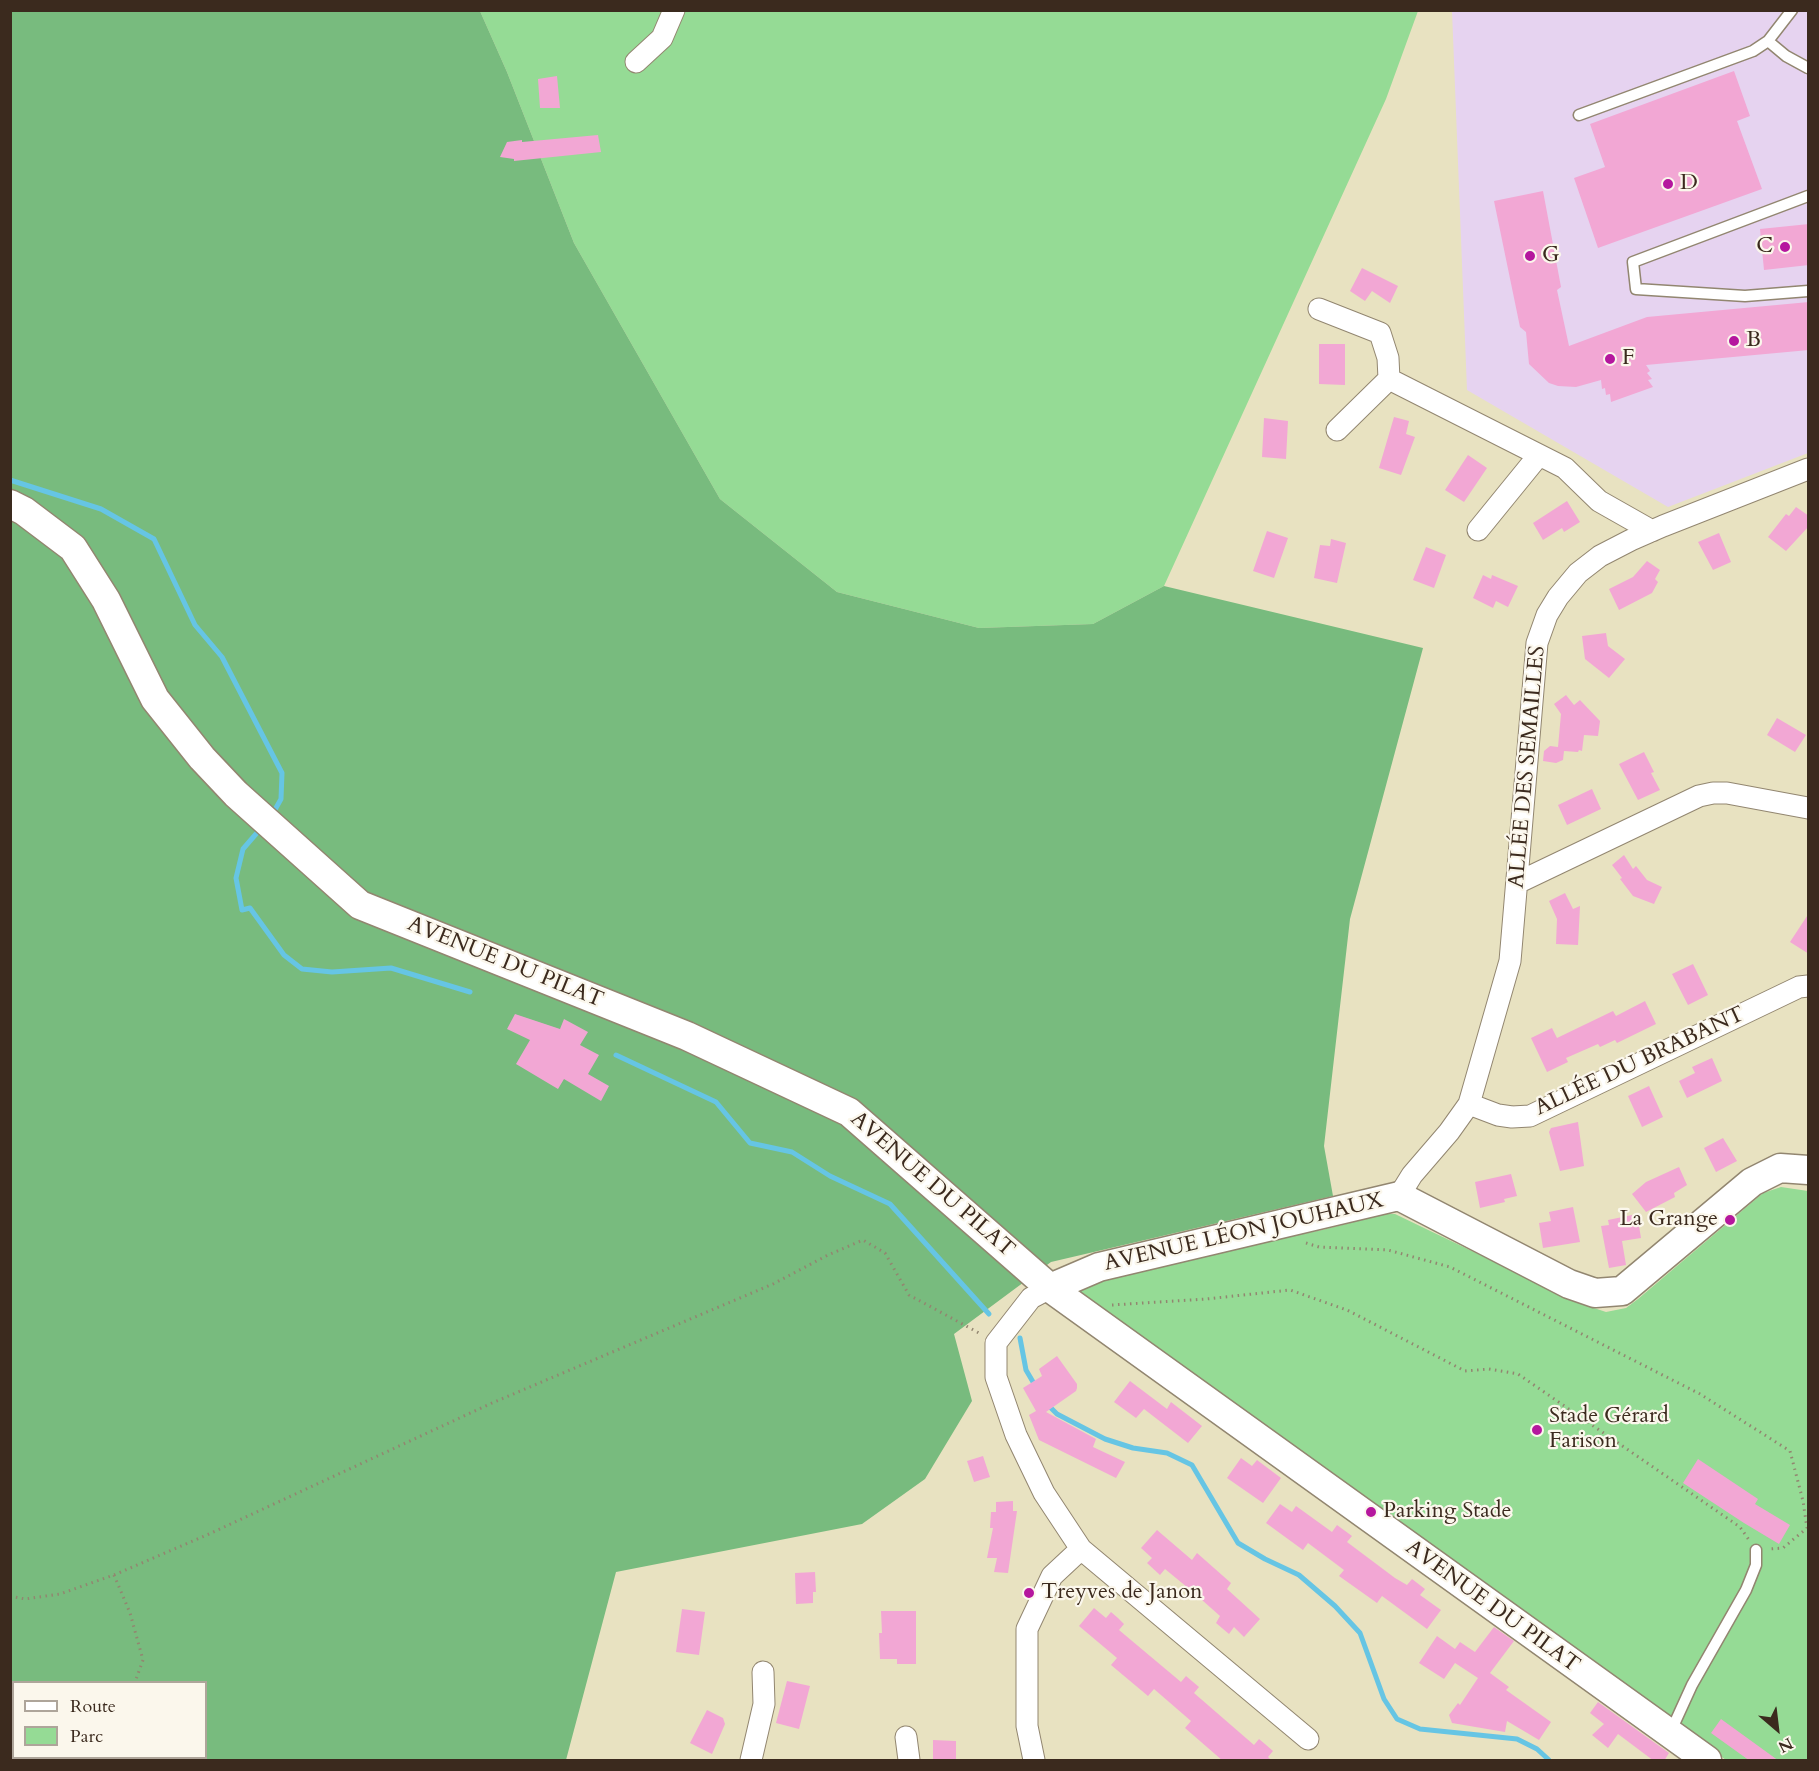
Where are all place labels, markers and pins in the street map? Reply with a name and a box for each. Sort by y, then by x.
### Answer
place label: D [1680,171,1698,197]
marker: D [1661,177,1675,191]
place label: C [1756,234,1773,260]
marker: C [1778,240,1792,254]
place label: G [1542,243,1559,269]
marker: G [1523,249,1537,263]
place label: B [1746,328,1761,354]
marker: B [1727,334,1741,348]
place label: F [1622,346,1635,372]
marker: F [1603,352,1617,366]
place label: La Grange [1620,1207,1718,1233]
marker: La Grange [1723,1213,1737,1227]
place label: Stade Gérard Farison [1549,1404,1669,1456]
marker: Stade Gérard Farison [1530,1423,1544,1437]
place label: Parking Stade [1383,1499,1511,1525]
marker: Parking Stade [1364,1505,1378,1519]
place label: Treyves de Janon [1041,1580,1203,1606]
marker: Treyves de Janon [1022,1586,1036,1600]

